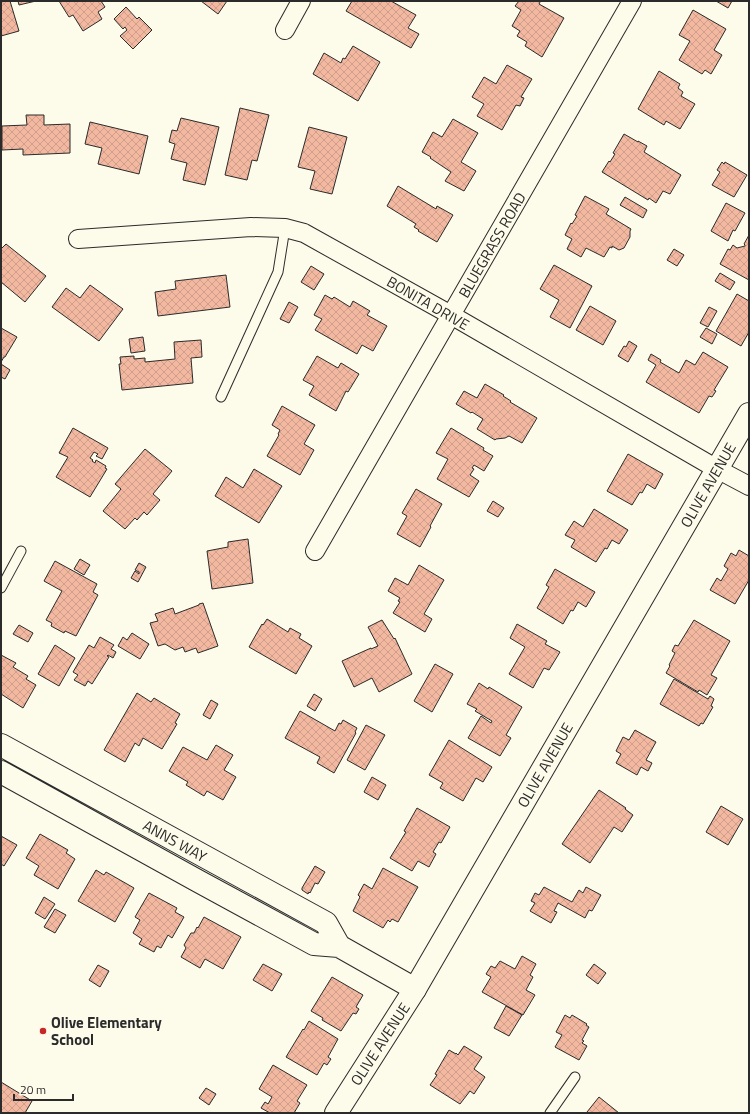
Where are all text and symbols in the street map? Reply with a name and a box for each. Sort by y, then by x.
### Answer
street label: BLUEGRASS ROAD [452,188,532,302]
street label: BONITA DRIVE [382,270,474,336]
street label: OLIVE AVENUE [674,438,742,532]
street label: OLIVE AVENUE [511,718,579,812]
street label: ANNS WAY [139,814,211,868]
street label: OLIVE AVENUE [345,998,415,1090]
place label: Olive Elementary School [51,1011,162,1051]
marker: Olive Elementary School [38,1026,48,1036]
scale bar [14,1076,73,1102]
text: 20 m [20,1080,46,1099]

